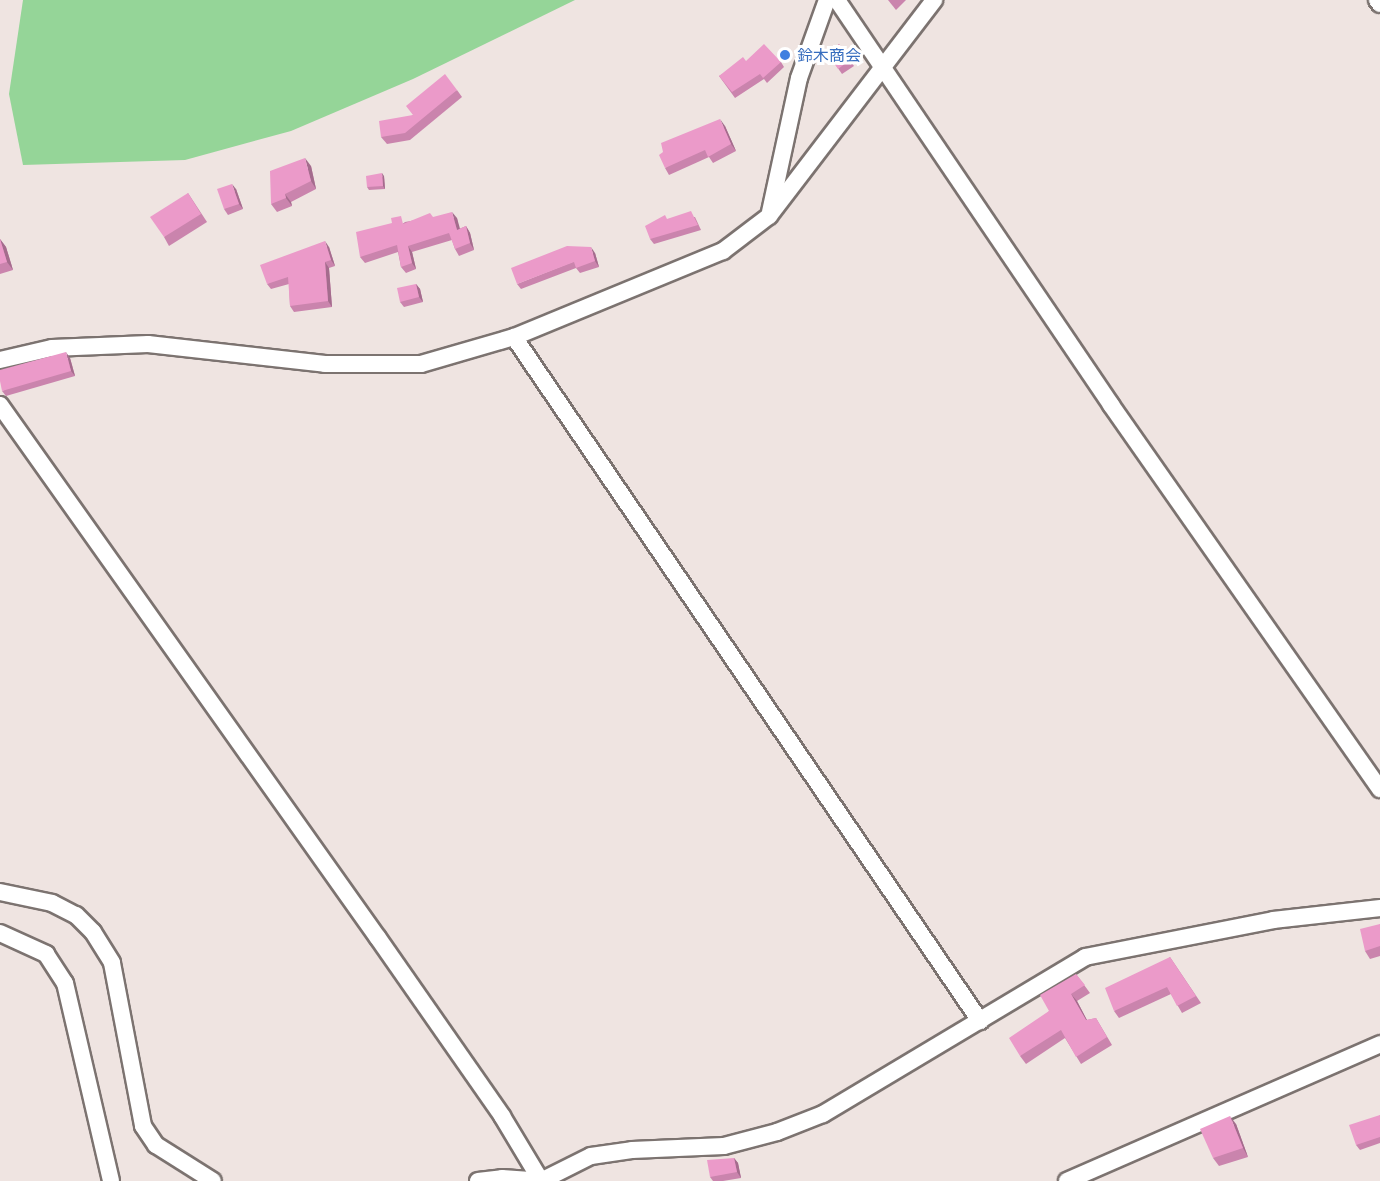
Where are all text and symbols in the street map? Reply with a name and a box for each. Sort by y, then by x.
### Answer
place label: 鈴木商会 [797,45,861,65]
marker: 鈴木商会 [778,48,792,62]

